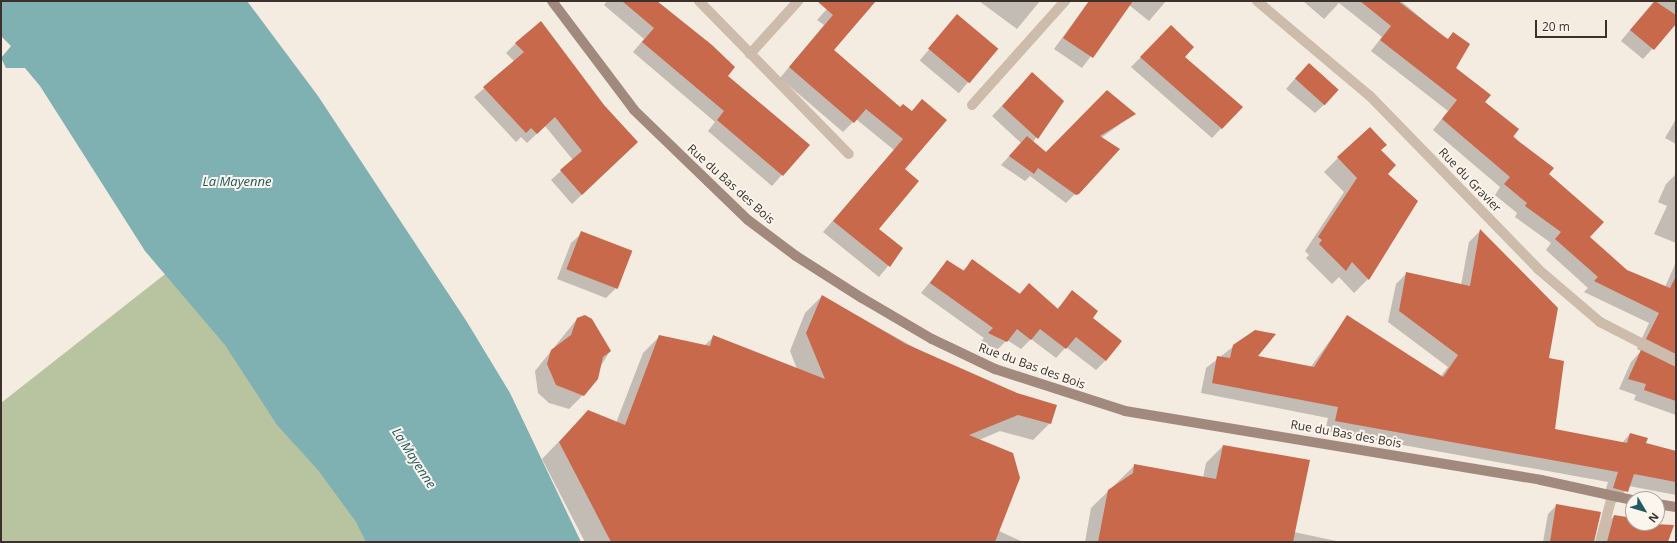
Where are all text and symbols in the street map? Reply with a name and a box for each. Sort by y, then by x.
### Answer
scale bar [1537,12,1609,38]
text: 20 m [1542,18,1570,35]
street label: Rue du Bas des Bois [684,141,778,227]
street label: Rue du Gravier [1436,145,1504,215]
water label: La Mayenne [202,173,272,189]
street label: Rue du Bas des Bois [977,340,1087,392]
street label: Rue du Bas des Bois [1289,417,1403,451]
water label: La Mayenne [389,425,439,491]
north arrow [1625,491,1665,531]
text: N [1645,510,1663,526]

